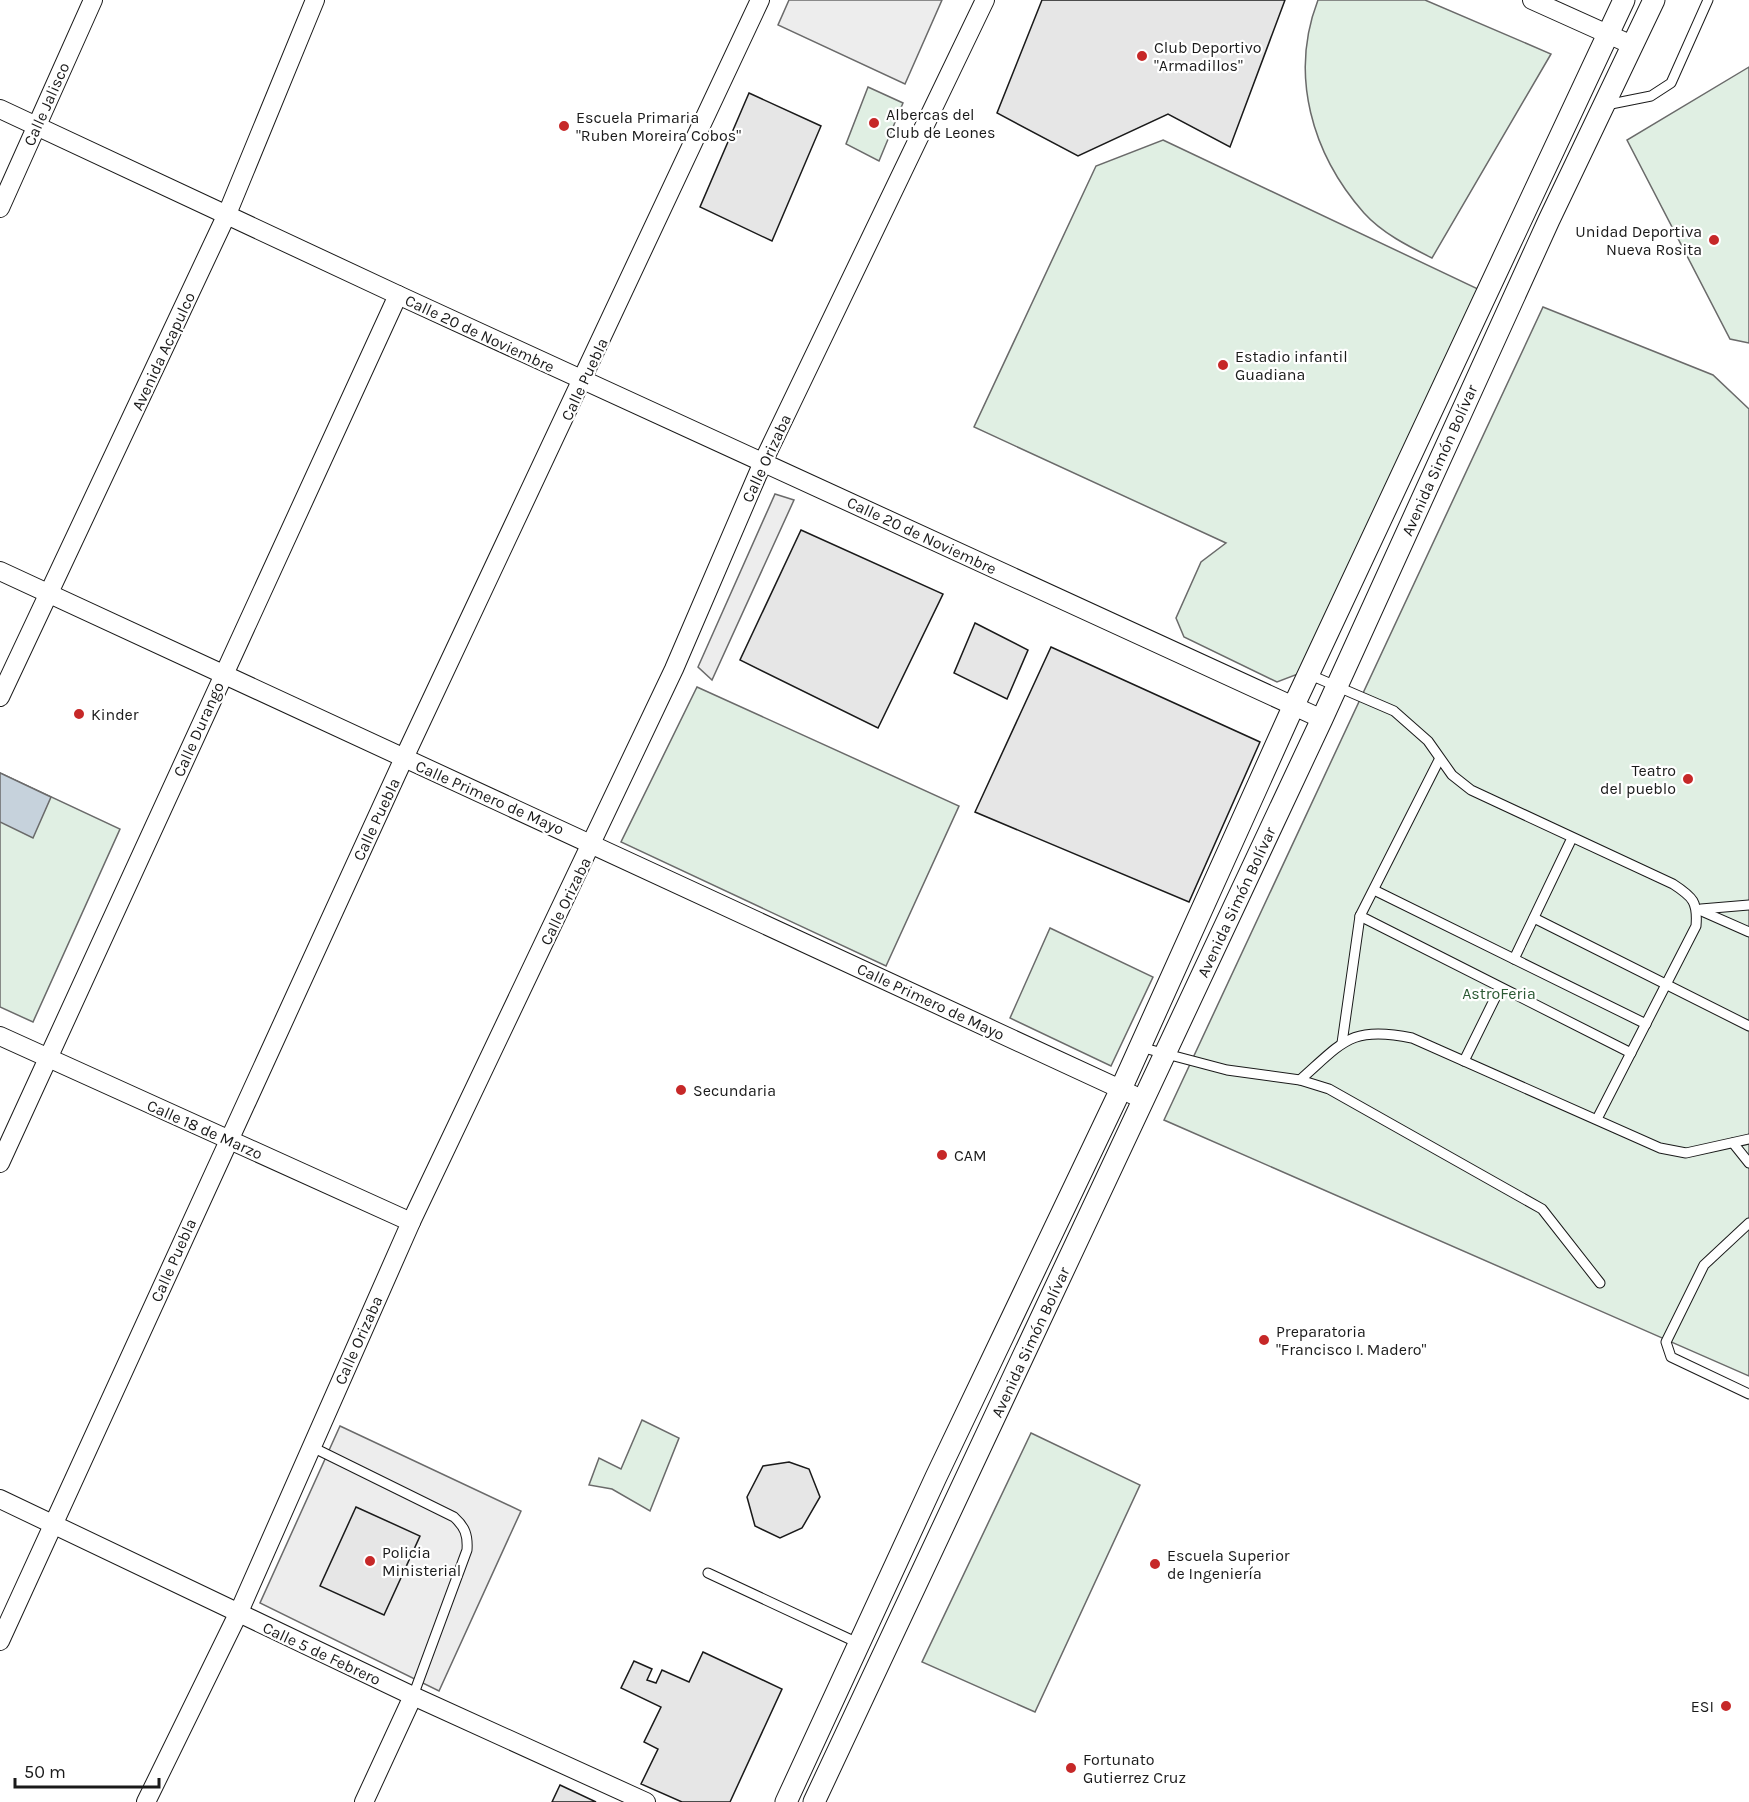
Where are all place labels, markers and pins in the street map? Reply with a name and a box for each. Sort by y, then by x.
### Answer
place label: Club Deportivo "Armadillos" [1154,38,1261,75]
marker: Club Deportivo "Armadillos" [1135,49,1149,63]
place label: Albercas del Club de Leones [886,105,995,142]
place label: Escuela Primaria "Ruben Moreira Cobos" [576,108,741,145]
marker: Albercas del Club de Leones [867,116,881,130]
marker: Escuela Primaria "Ruben Moreira Cobos" [557,119,571,133]
place label: Unidad Deportiva Nueva Rosita [1575,222,1702,259]
marker: Unidad Deportiva Nueva Rosita [1707,233,1721,247]
place label: Estadio infantil Guadiana [1235,347,1348,384]
marker: Estadio infantil Guadiana [1216,358,1230,372]
place label: Kinder [91,705,139,724]
marker: Kinder [72,707,86,721]
place label: Teatro del pueblo [1600,761,1676,798]
marker: Teatro del pueblo [1681,772,1695,786]
place label: Secundaria [693,1081,776,1100]
marker: Secundaria [674,1083,688,1097]
place label: CAM [954,1146,987,1165]
marker: CAM [935,1148,949,1162]
place label: Preparatoria "Francisco I. Madero" [1276,1322,1426,1359]
marker: Preparatoria "Francisco I. Madero" [1257,1333,1271,1347]
place label: Policia Ministerial [382,1543,461,1580]
place label: Escuela Superior de Ingeniería [1167,1546,1290,1583]
marker: Policia Ministerial [363,1554,377,1568]
marker: Escuela Superior de Ingeniería [1148,1557,1162,1571]
place label: ESI [1691,1697,1714,1716]
marker: ESI [1719,1699,1733,1713]
place label: Fortunato Gutierrez Cruz [1083,1750,1186,1787]
marker: Fortunato Gutierrez Cruz [1064,1761,1078,1775]

